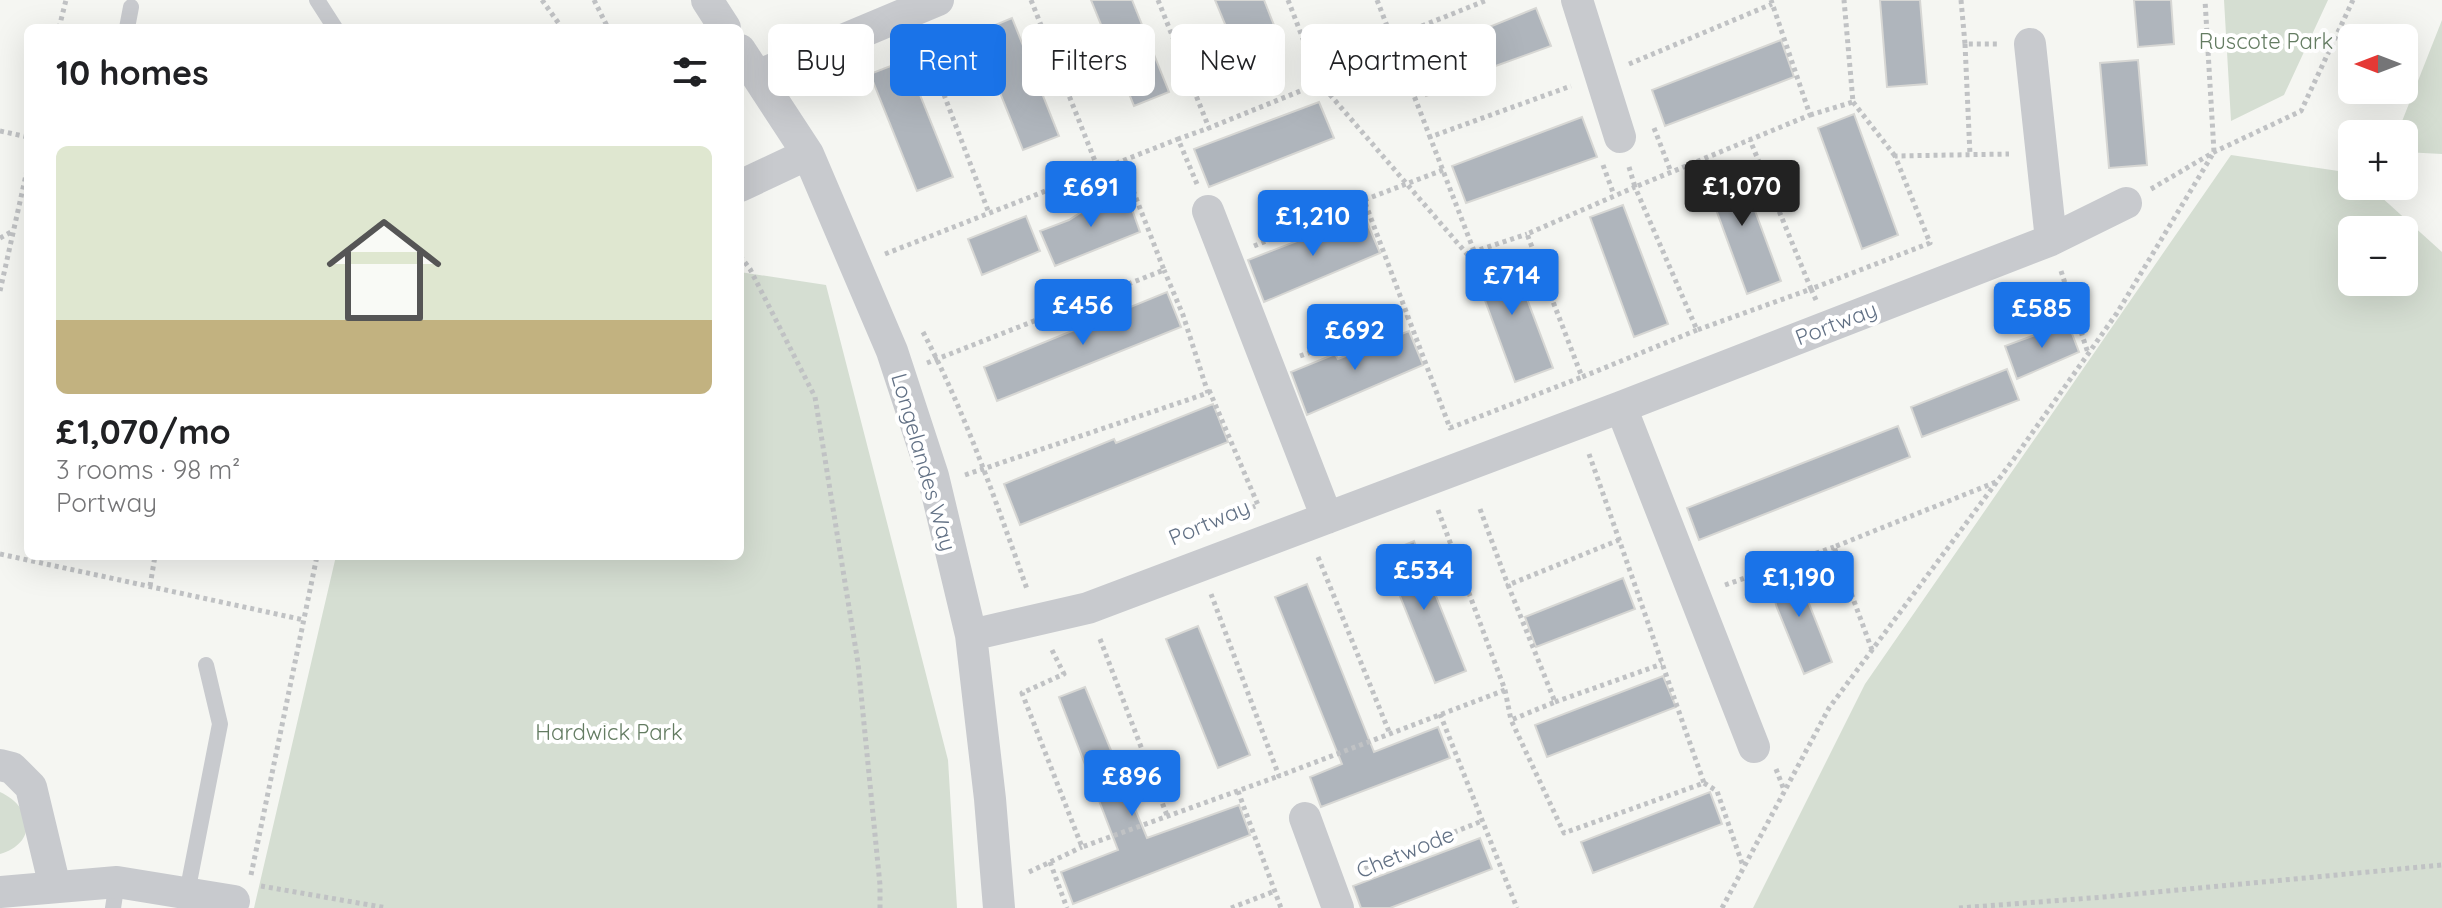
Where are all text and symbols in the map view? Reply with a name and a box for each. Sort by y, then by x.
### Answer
chip: Buy [768,24,874,96]
chip: Rent [890,24,1006,96]
chip: Filters [1022,24,1155,96]
chip: New [1171,24,1285,96]
chip: Apartment [1301,24,1496,96]
north arrow [2338,24,2418,104]
map controls [2338,24,2418,296]
park label: Ruscote Park [2199,27,2333,55]
icon: filters [668,50,712,94]
text: 10 homes [56,51,209,94]
button: + [2338,120,2418,200]
pin: £1,070 [1677,160,1807,228]
pin: £691 [1044,161,1138,229]
text: £1,070 [1703,169,1781,202]
text: £691 [1063,170,1119,203]
pin: £1,210 [1248,190,1378,258]
icon: home [312,198,456,342]
text: £1,210 [1276,199,1350,232]
button: − [2338,216,2418,296]
pin: £714 [1465,249,1559,317]
text: £714 [1484,258,1540,291]
pin: £456 [1036,279,1130,347]
pin: £585 [1995,282,2089,350]
text: £456 [1053,288,1113,321]
text: £585 [2012,291,2072,324]
street label: Portway [1791,295,1881,351]
pin: £692 [1308,304,1402,372]
text: £692 [1325,313,1385,346]
street label: Longelandes Way [885,370,963,554]
text: £1,070/mo [56,410,231,453]
text: 3 rooms · 98 m² [56,453,240,486]
text: Portway [56,486,157,519]
street label: Portway [1164,492,1254,552]
pin: £534 [1377,544,1471,612]
pin: £1,190 [1734,551,1864,619]
text: £534 [1394,553,1454,586]
text: £1,190 [1763,560,1835,593]
park label: Hardwick Park [535,718,683,746]
pin: £896 [1085,750,1179,818]
text: £896 [1102,759,1162,792]
street label: Chetwode [1352,820,1458,884]

